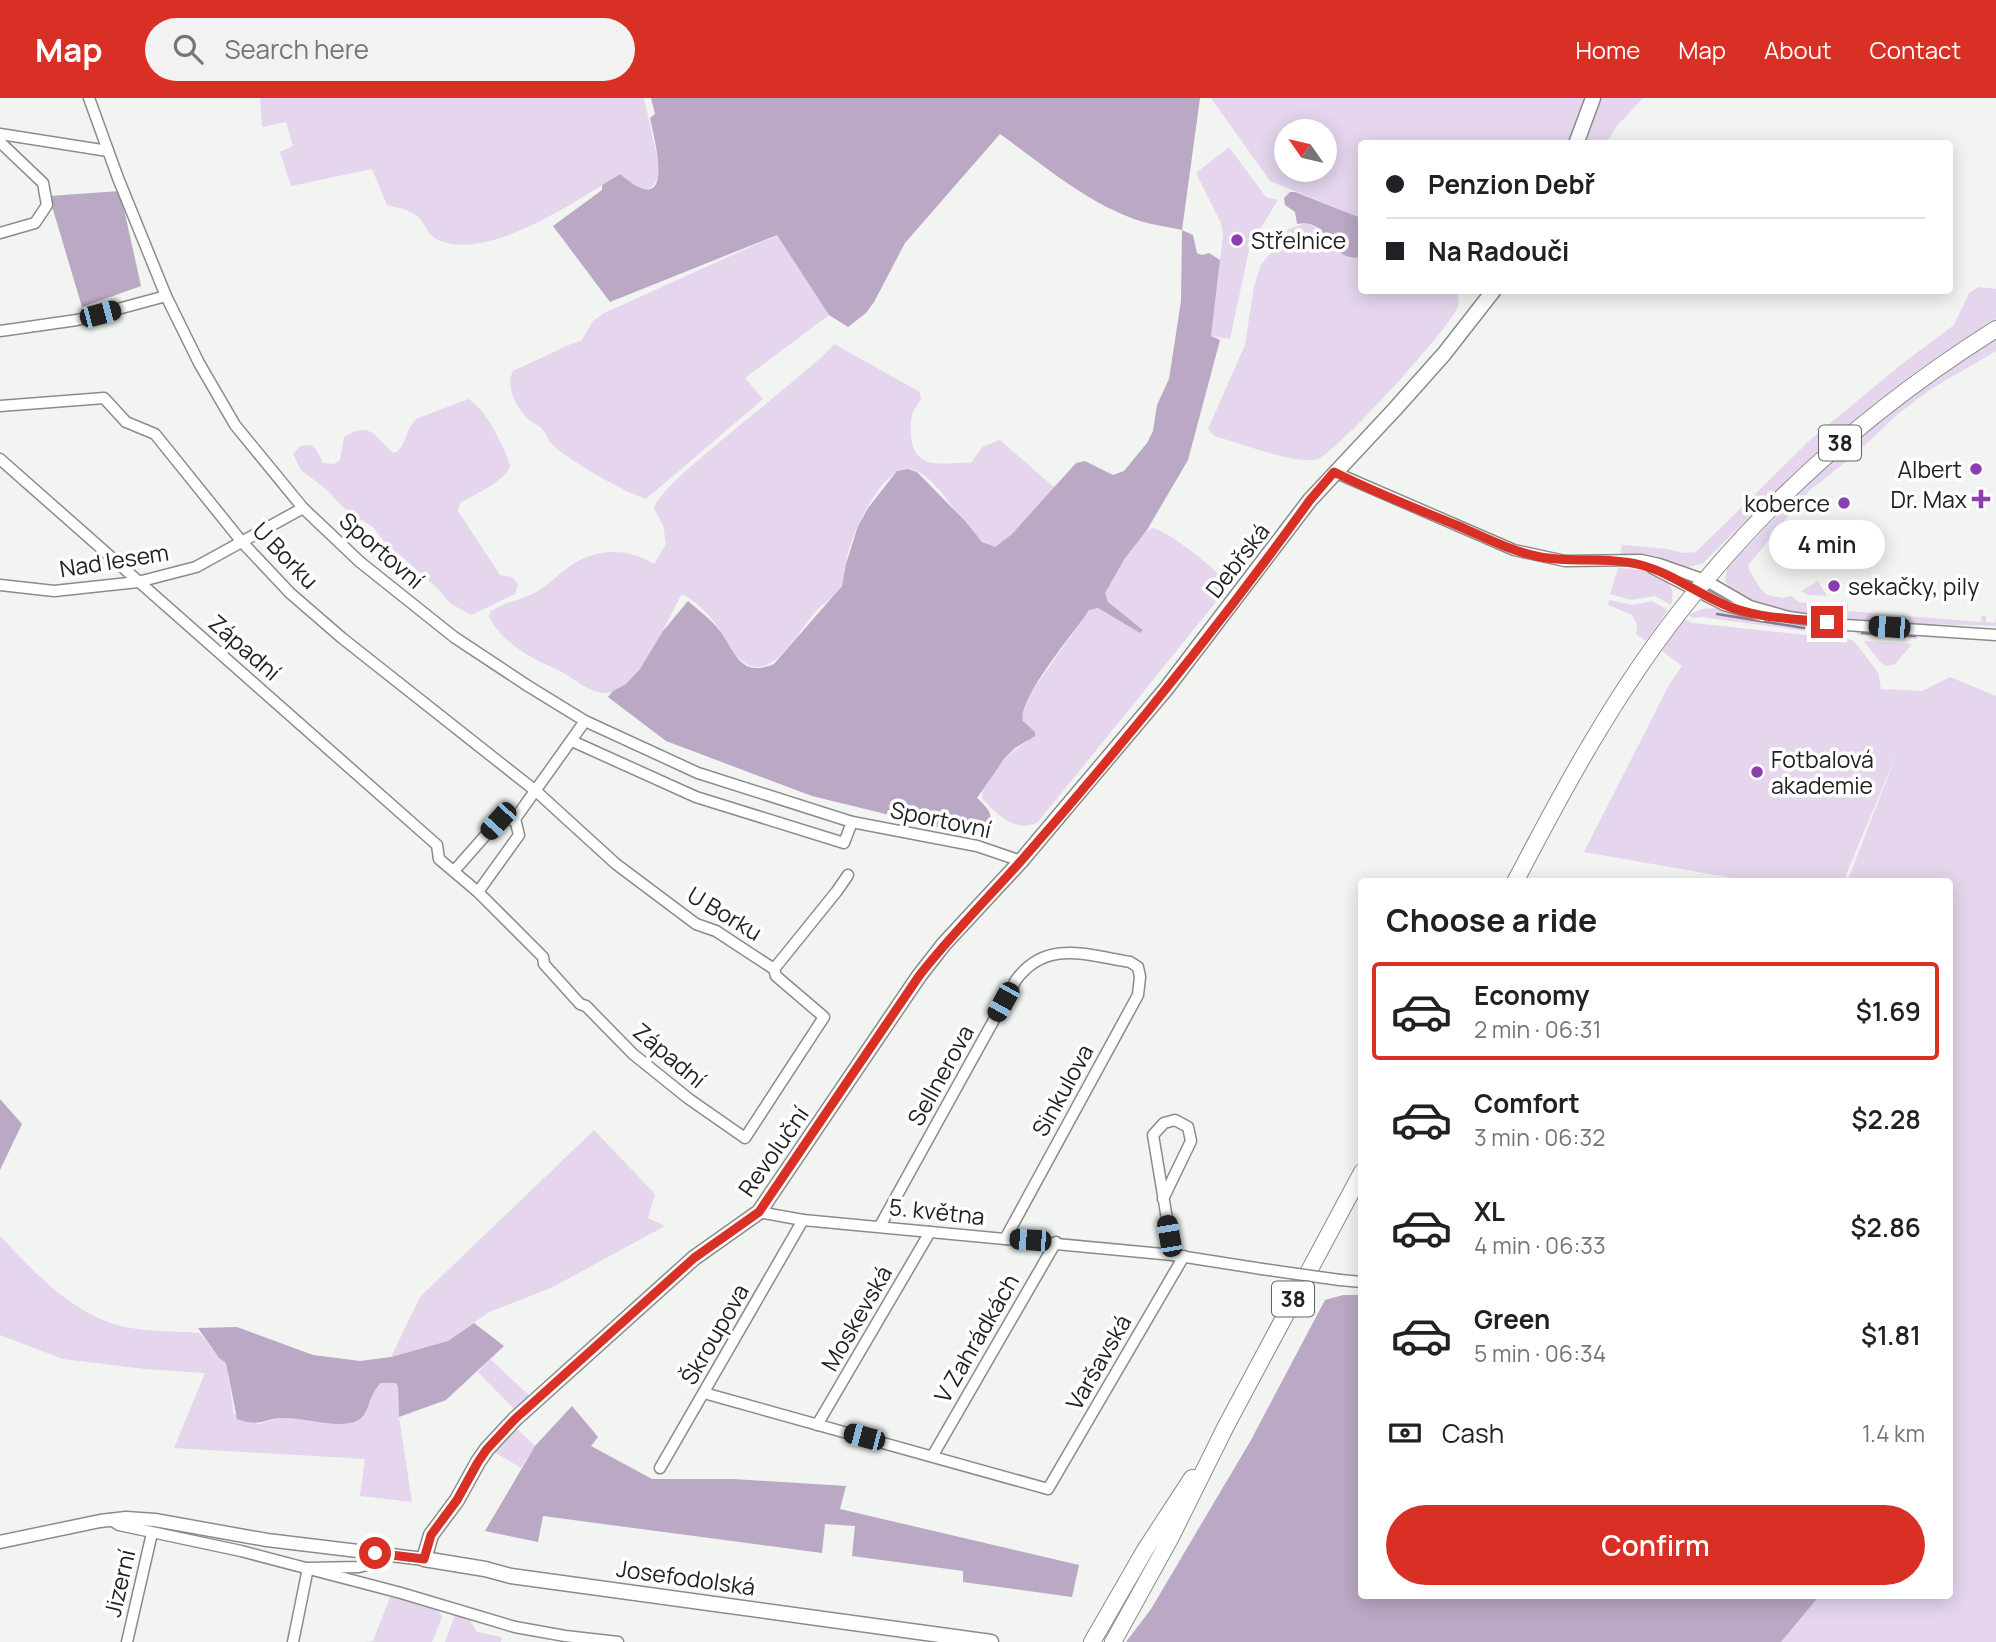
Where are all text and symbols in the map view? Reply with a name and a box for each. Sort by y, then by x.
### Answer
search box [145,18,635,81]
text: Map [35,27,103,72]
icon: search [169,30,207,68]
text: Search here [225,31,369,67]
text: Home [1575,33,1640,66]
text: Map [1678,33,1726,66]
text: About [1764,33,1832,66]
text: Contact [1870,33,1961,66]
north arrow [1274,119,1337,182]
map controls [1274,119,1337,182]
text: Penzion Debř [1428,166,1595,202]
place label: Střelnice [1251,224,1346,256]
marker: Střelnice [1229,232,1245,248]
text: Na Radouči [1428,233,1569,269]
car [77,298,124,330]
road number: 38 [1819,426,1861,460]
place label: Albert [1897,453,1962,485]
marker: Albert [1968,461,1984,477]
place label: Dr. Max [1890,483,1967,515]
place label: koberce [1744,487,1830,519]
marker: Dr. Max [1973,491,1989,507]
marker: koberce [1836,495,1852,511]
street label: Sportovní [333,504,431,596]
street label: U Borku [246,514,326,596]
street label: Debřská [1198,516,1276,604]
callout: 4 min [1769,520,1885,570]
text: 4 min [1798,528,1856,560]
street label: Nad lesem [57,536,171,584]
place label: sekačky, pily [1848,570,1979,602]
marker: sekačky, pily [1826,578,1842,594]
route end [1811,606,1843,638]
street label: Západní [202,607,288,687]
car [1868,615,1911,639]
place label: Fotbalová akademie [1771,743,1874,801]
marker: Fotbalová akademie [1749,764,1765,780]
street label: Sportovní [888,793,994,845]
car [477,798,520,844]
street label: U Borku [682,878,768,948]
text: Choose a ride [1386,898,1597,942]
text: Economy [1474,977,1589,1013]
car [984,979,1023,1025]
icon: car [1390,980,1453,1043]
text: $1.69 [1856,993,1921,1029]
text: 2 min · 06:31 [1474,1013,1602,1045]
street label: Západní [627,1015,713,1095]
street label: Sellnerova [899,1019,981,1131]
street label: Sinkulova [1024,1038,1100,1142]
text: Comfort [1474,1085,1580,1121]
icon: car [1390,1088,1453,1151]
street label: Revoluční [730,1100,816,1202]
text: $2.28 [1851,1101,1921,1137]
text: 3 min · 06:32 [1474,1121,1605,1153]
street label: 5. května [888,1190,986,1232]
text: XL [1474,1193,1505,1229]
icon: car [1390,1196,1453,1259]
text: $2.86 [1851,1209,1921,1245]
car [1156,1213,1183,1259]
car [1009,1228,1052,1252]
text: 4 min · 06:33 [1474,1229,1606,1261]
street label: Moskevská [813,1260,899,1376]
street label: V Zahrádkách [926,1268,1026,1408]
street label: Škroupova [672,1278,756,1390]
road number: 38 [1272,1282,1314,1316]
text: Green [1474,1301,1550,1337]
icon: car [1390,1304,1453,1367]
street label: Varšavská [1058,1308,1138,1416]
text: $1.81 [1861,1317,1921,1353]
text: 5 min · 06:34 [1474,1337,1606,1369]
icon: cash [1386,1414,1424,1452]
text: Cash [1442,1415,1504,1451]
text: 1.4 km [1862,1417,1925,1449]
car [841,1421,888,1453]
button: Confirm [1386,1505,1925,1585]
route start [359,1537,391,1569]
street label: Jizerní [96,1546,142,1620]
street label: Josefodolská [615,1551,757,1603]

